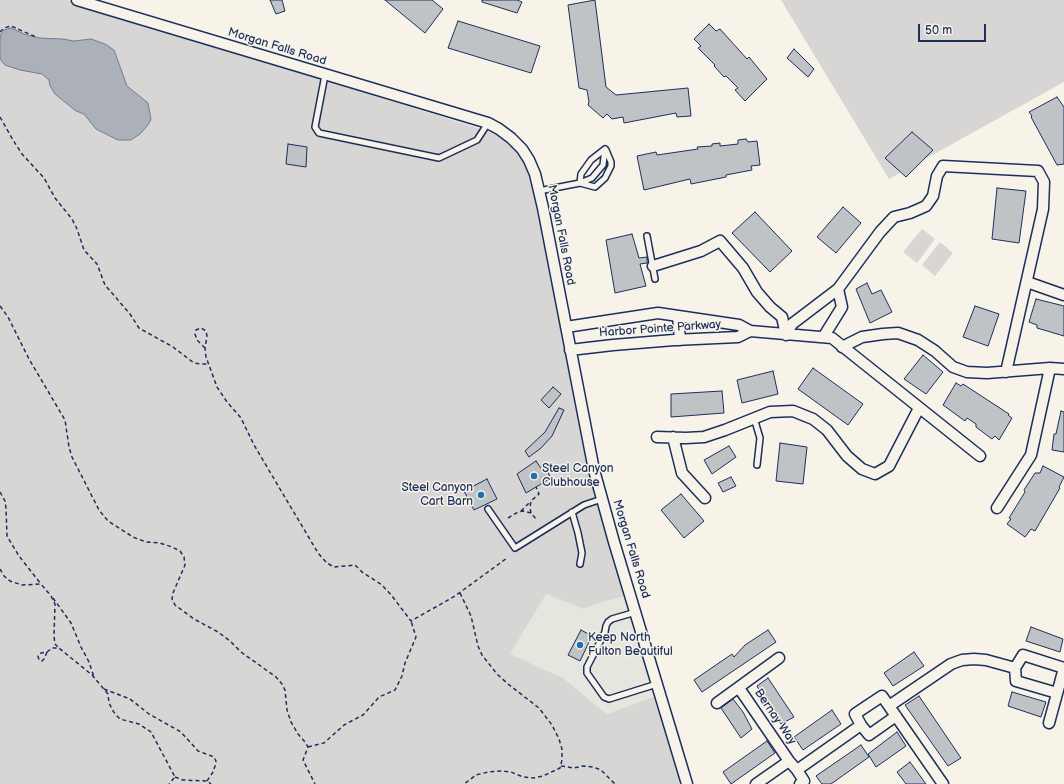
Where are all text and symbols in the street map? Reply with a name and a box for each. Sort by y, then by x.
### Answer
scale bar [920,16,988,42]
text: 50 m [925,23,952,38]
street label: Morgan Falls Road [226,25,328,69]
street label: Morgan Falls Road [544,183,578,287]
street label: Harbor Pointe Parkway [598,318,722,340]
place label: Steel Canyon Clubhouse [542,462,614,490]
marker: Steel Canyon Clubhouse [529,471,539,481]
place label: Steel Canyon Cart Barn [401,481,473,509]
marker: Steel Canyon Cart Barn [476,490,486,500]
street label: Morgan Falls Road [609,498,653,600]
place label: Keep North Fulton Beautiful [588,631,673,659]
marker: Keep North Fulton Beautiful [575,640,585,650]
street label: Bernay Way [751,686,799,748]

